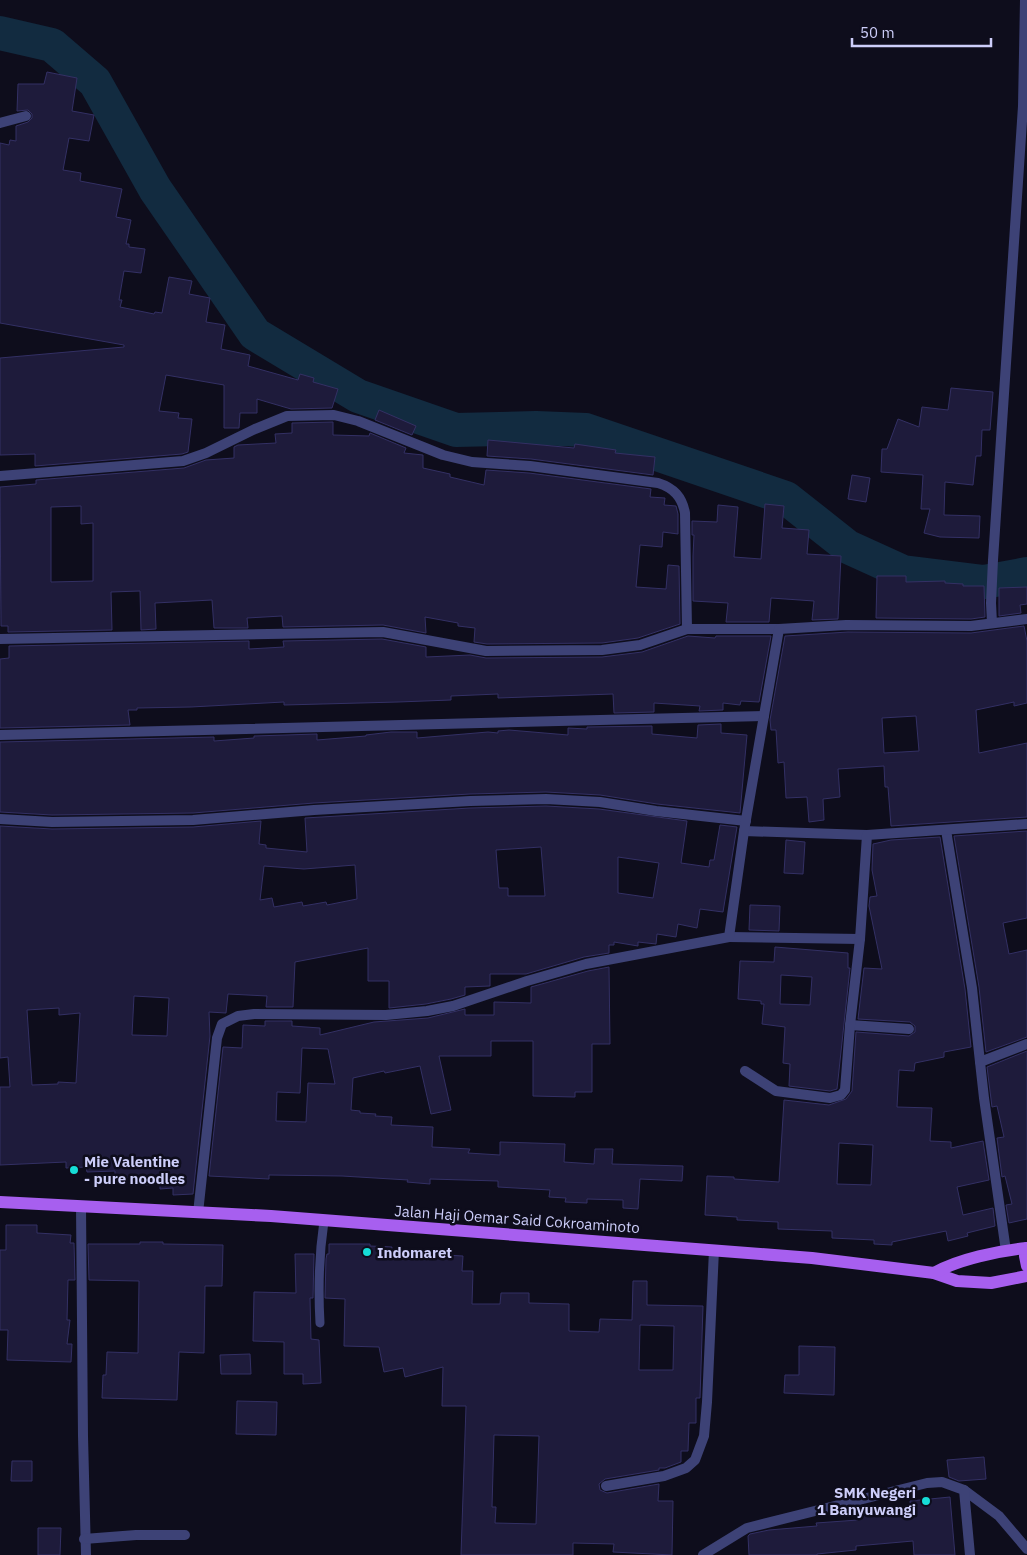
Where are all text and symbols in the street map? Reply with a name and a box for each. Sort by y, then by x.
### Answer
scale bar [852,15,991,47]
text: 50 m [860,23,895,42]
place label: Mie Valentine - pure noodles [84,1152,186,1188]
marker: Mie Valentine - pure noodles [68,1164,80,1176]
street label: Jalan Haji Oemar Said Cokroaminoto [394,1201,640,1237]
place label: Indomaret [377,1243,452,1262]
marker: Indomaret [361,1246,373,1258]
place label: SMK Negeri 1 Banyuwangi [817,1483,916,1519]
marker: SMK Negeri 1 Banyuwangi [920,1495,932,1507]

